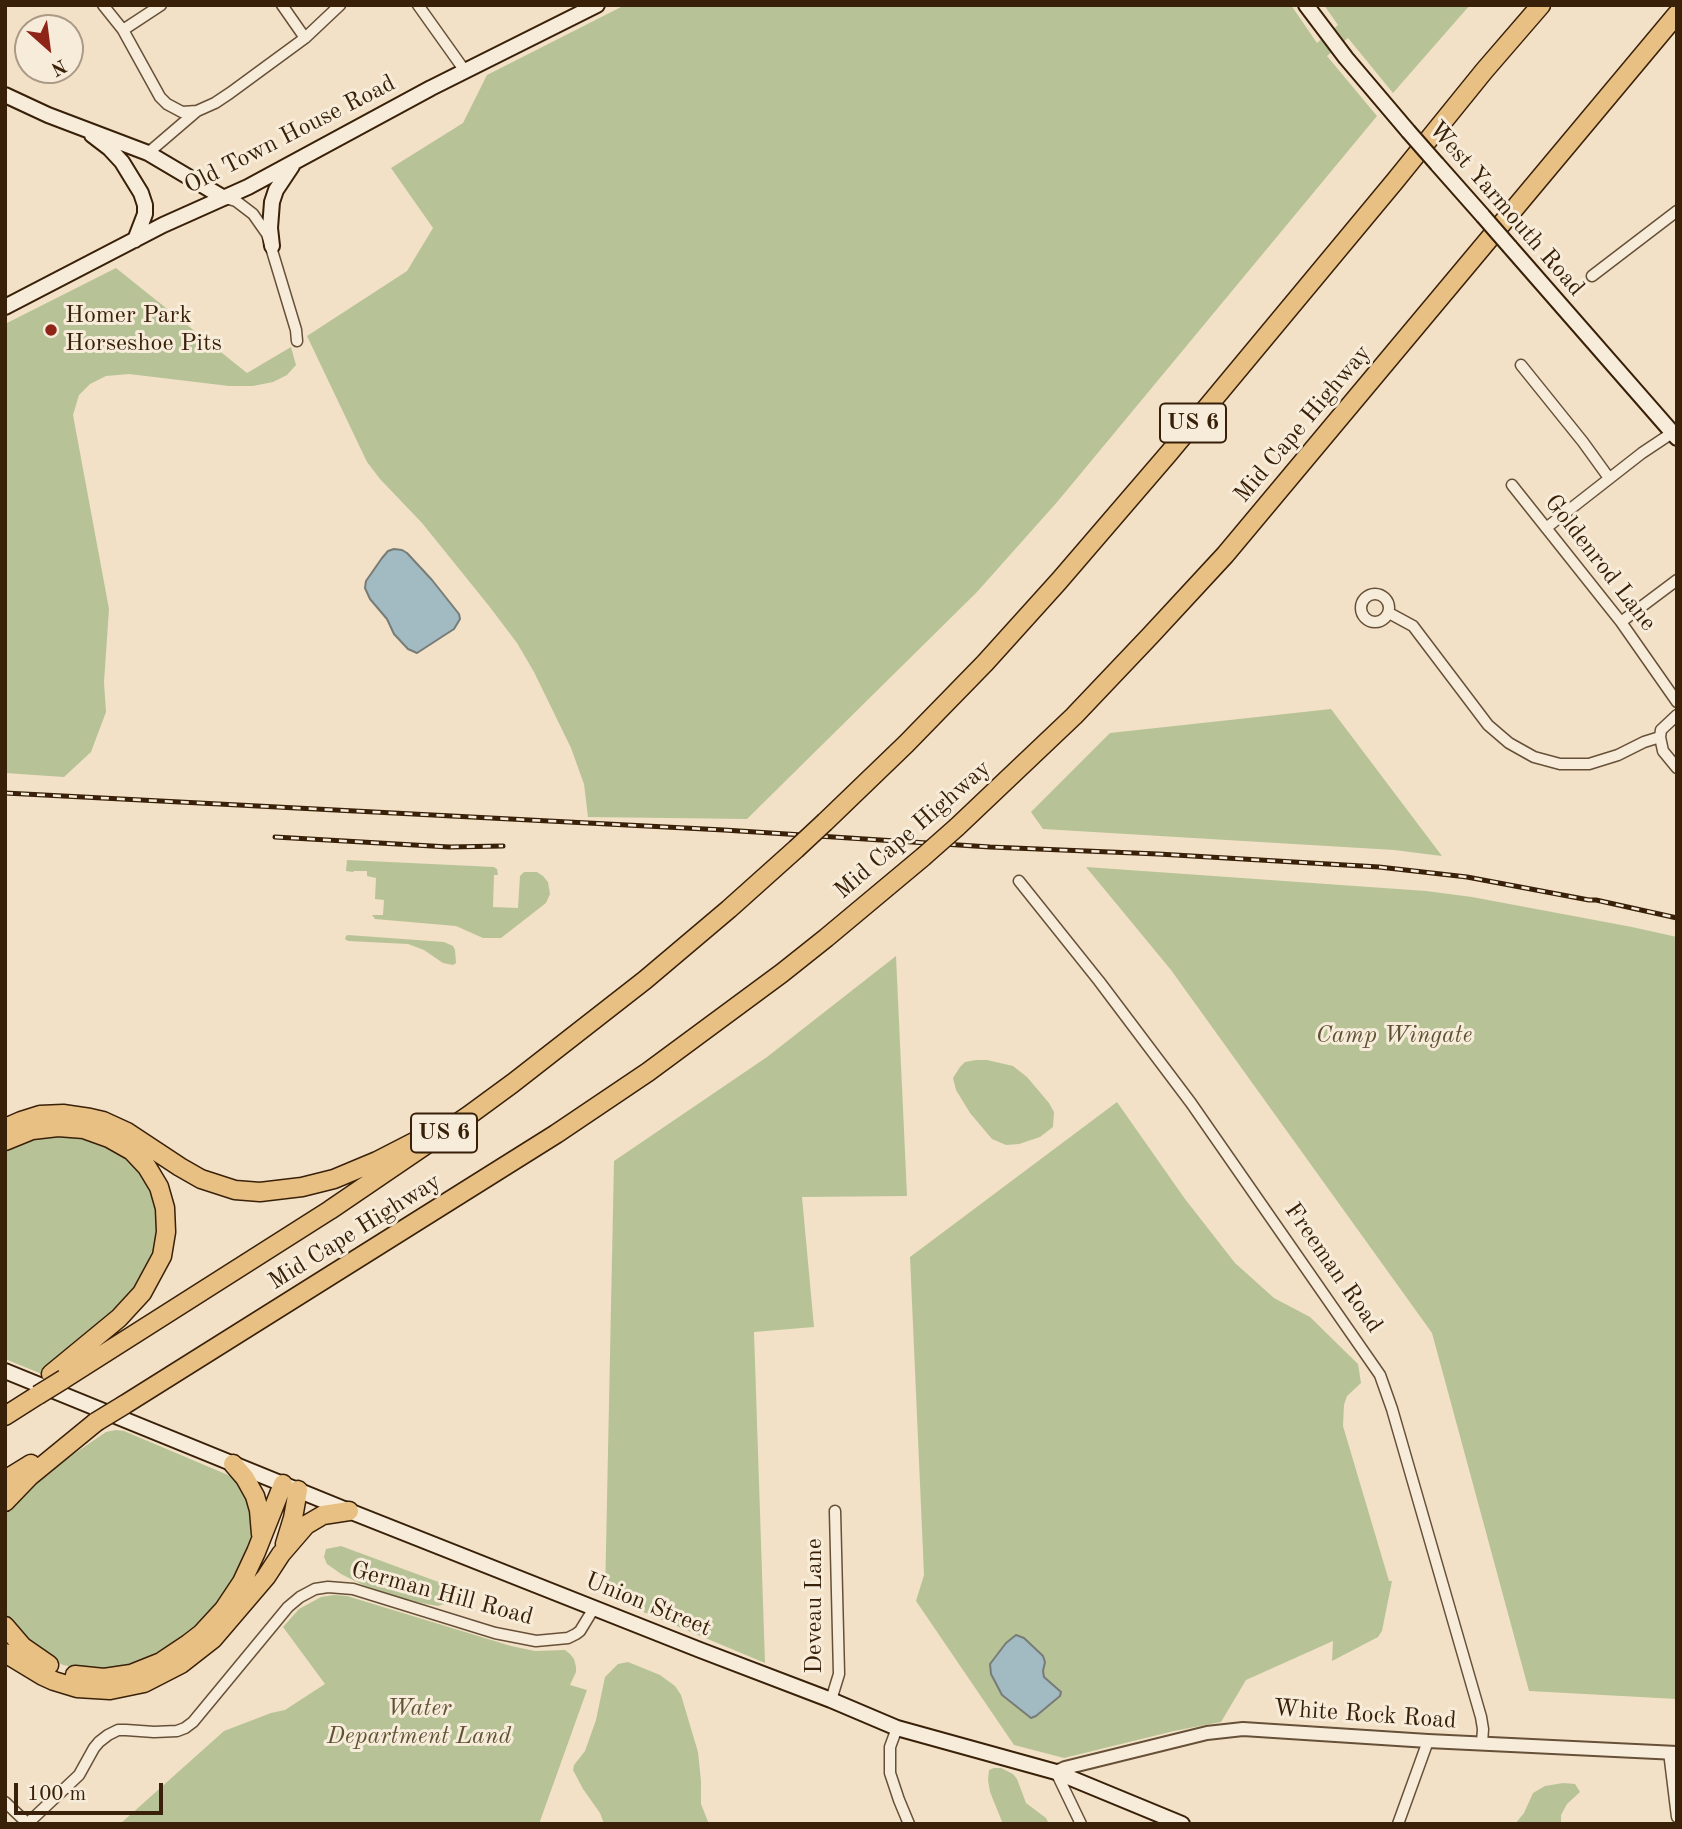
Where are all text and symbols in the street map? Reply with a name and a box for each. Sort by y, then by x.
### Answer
north arrow [14,14,84,84]
text: N [47,54,69,78]
street label: Old Town House Road [180,69,400,201]
street label: West Yarmouth Road [1422,115,1590,303]
place label: Homer Park Horseshoe Pits [65,302,222,358]
marker: Homer Park Horseshoe Pits [43,322,59,338]
street label: Mid Cape Highway [1229,339,1377,509]
road number: US 6 [1160,404,1226,442]
street label: Goldenrod Lane [1538,489,1662,637]
street label: Mid Cape Highway [829,754,997,906]
park label: Camp Wingate [1316,1022,1472,1050]
road number: US 6 [411,1114,477,1152]
street label: Mid Cape Highway [264,1167,446,1297]
street label: Freeman Road [1278,1197,1388,1339]
street label: Deveau Lane [801,1538,829,1674]
street label: German Hill Road [348,1556,536,1632]
street label: Union Street [581,1567,715,1643]
street label: White Rock Road [1272,1694,1458,1736]
park label: Water Department Land [327,1695,511,1751]
scale bar [18,1770,166,1814]
text: 100 m [27,1784,86,1805]

